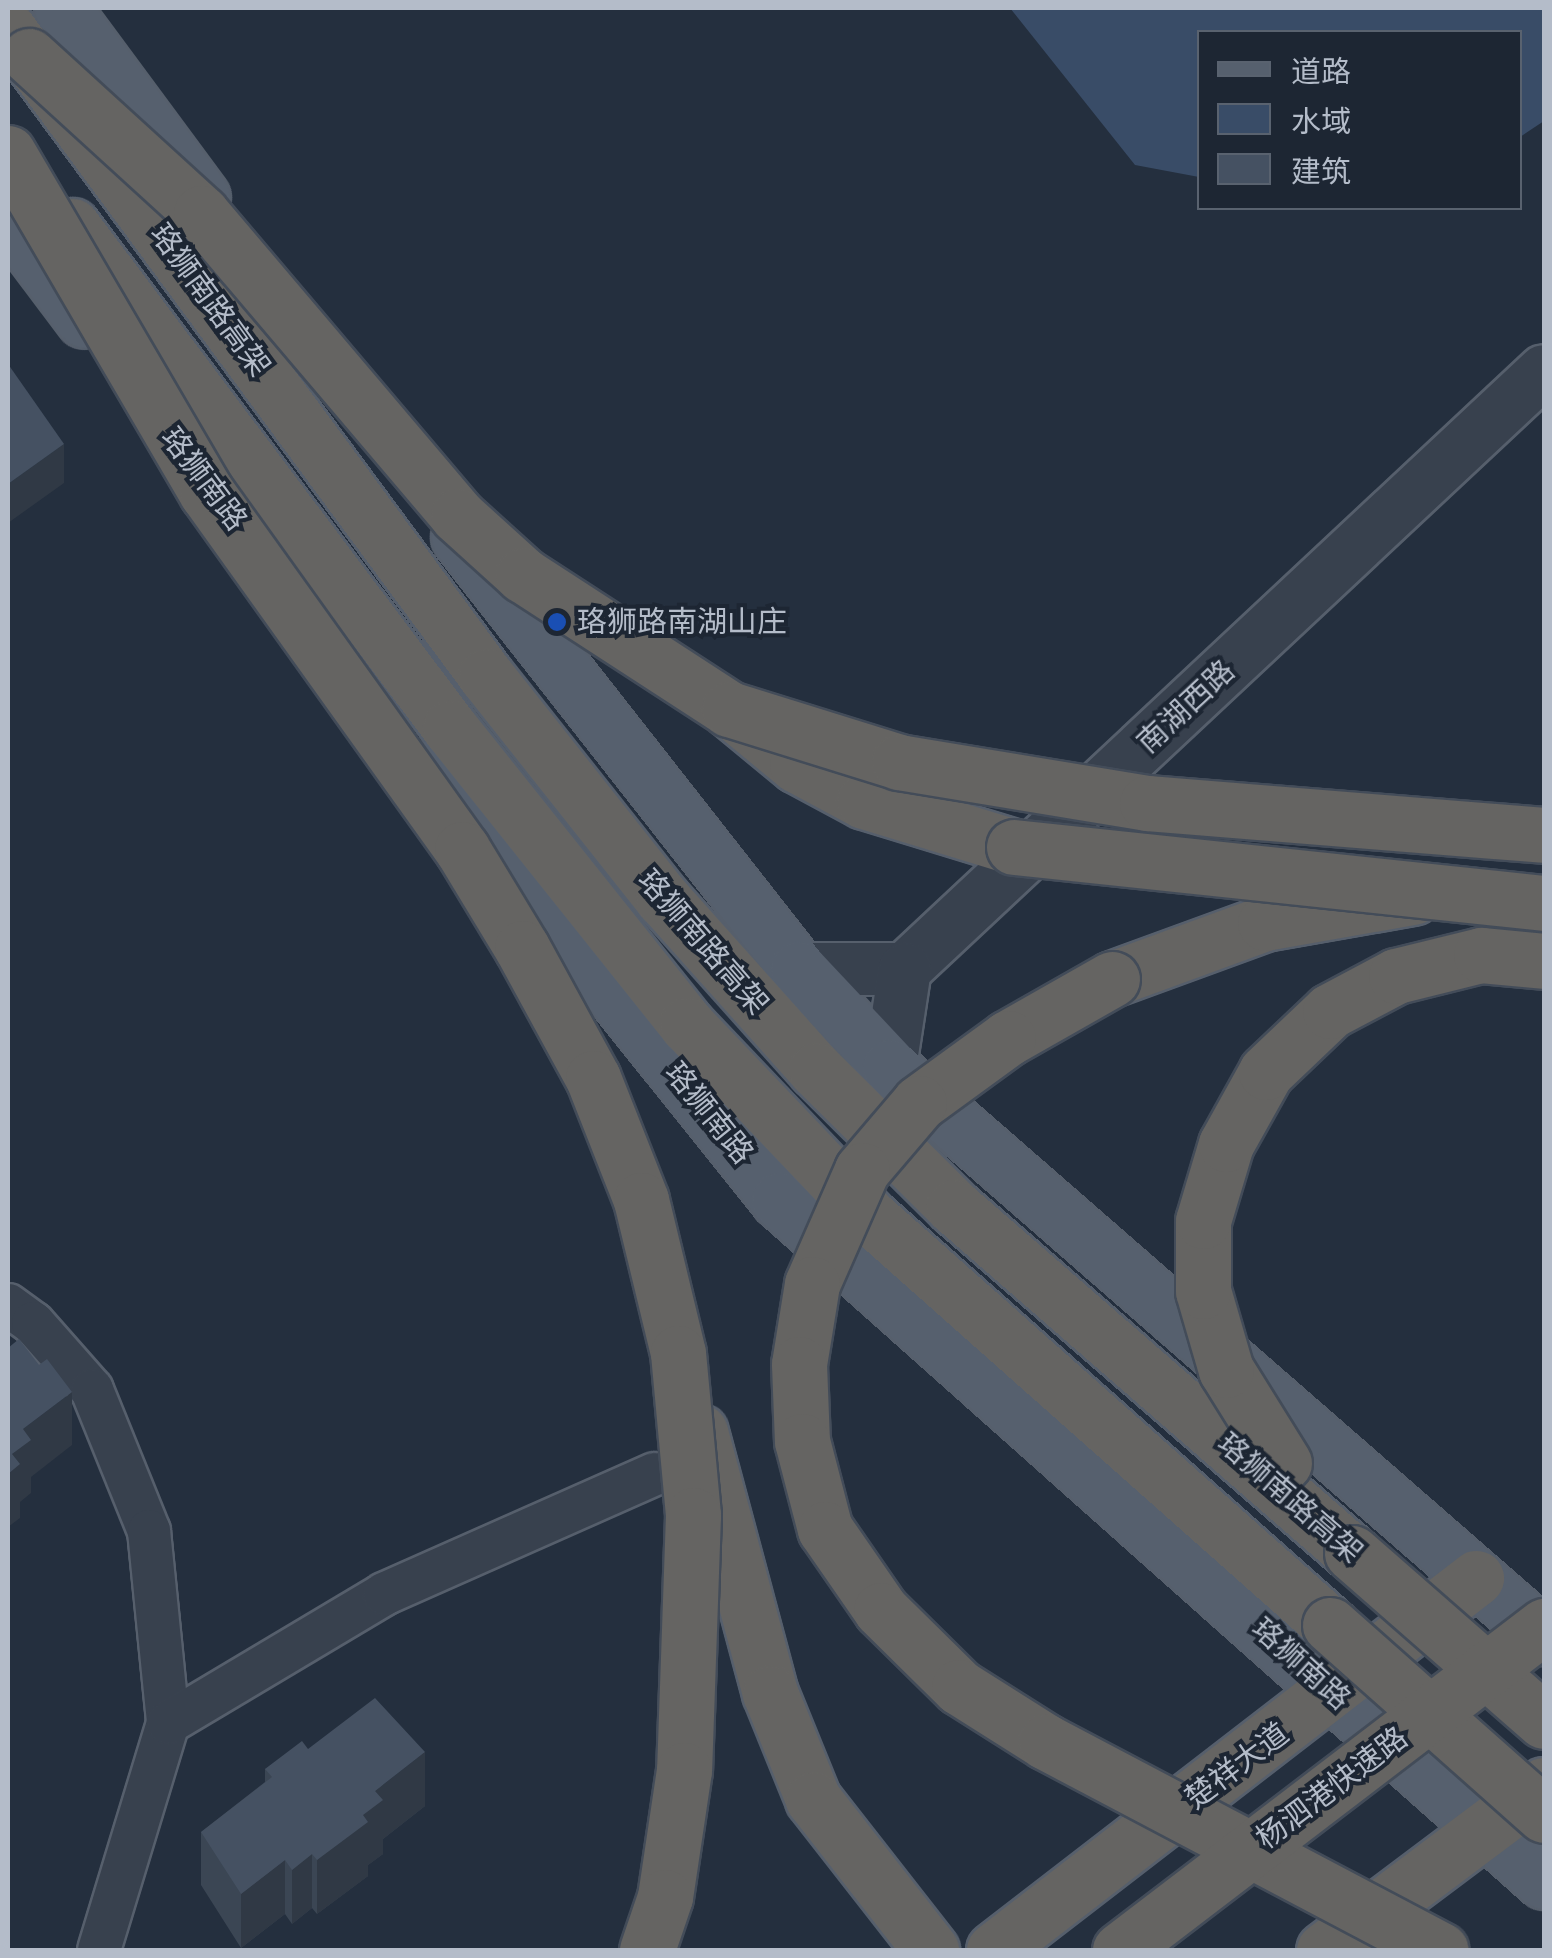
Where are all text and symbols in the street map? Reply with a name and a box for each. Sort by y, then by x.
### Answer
legend [1197,30,1522,210]
text: 道路 [1291,54,1351,90]
text: 水域 [1291,104,1351,140]
text: 建筑 [1291,154,1351,190]
street label: 珞狮南路高架 [143,217,277,383]
street label: 珞狮南路 [154,420,254,538]
place label: 珞狮路南湖山庄 [577,604,787,640]
marker: 珞狮路南湖山庄 [546,611,568,633]
street label: 南湖西路 [1130,653,1242,761]
street label: 珞狮南路高架 [630,862,776,1022]
street label: 珞狮南路 [657,1055,761,1171]
street label: 珞狮南路高架 [1210,1425,1370,1571]
street label: 珞狮南路 [1244,1610,1358,1718]
street label: 楚祥大道 [1178,1716,1296,1816]
street label: 杨泗港快速路 [1249,1719,1415,1857]

